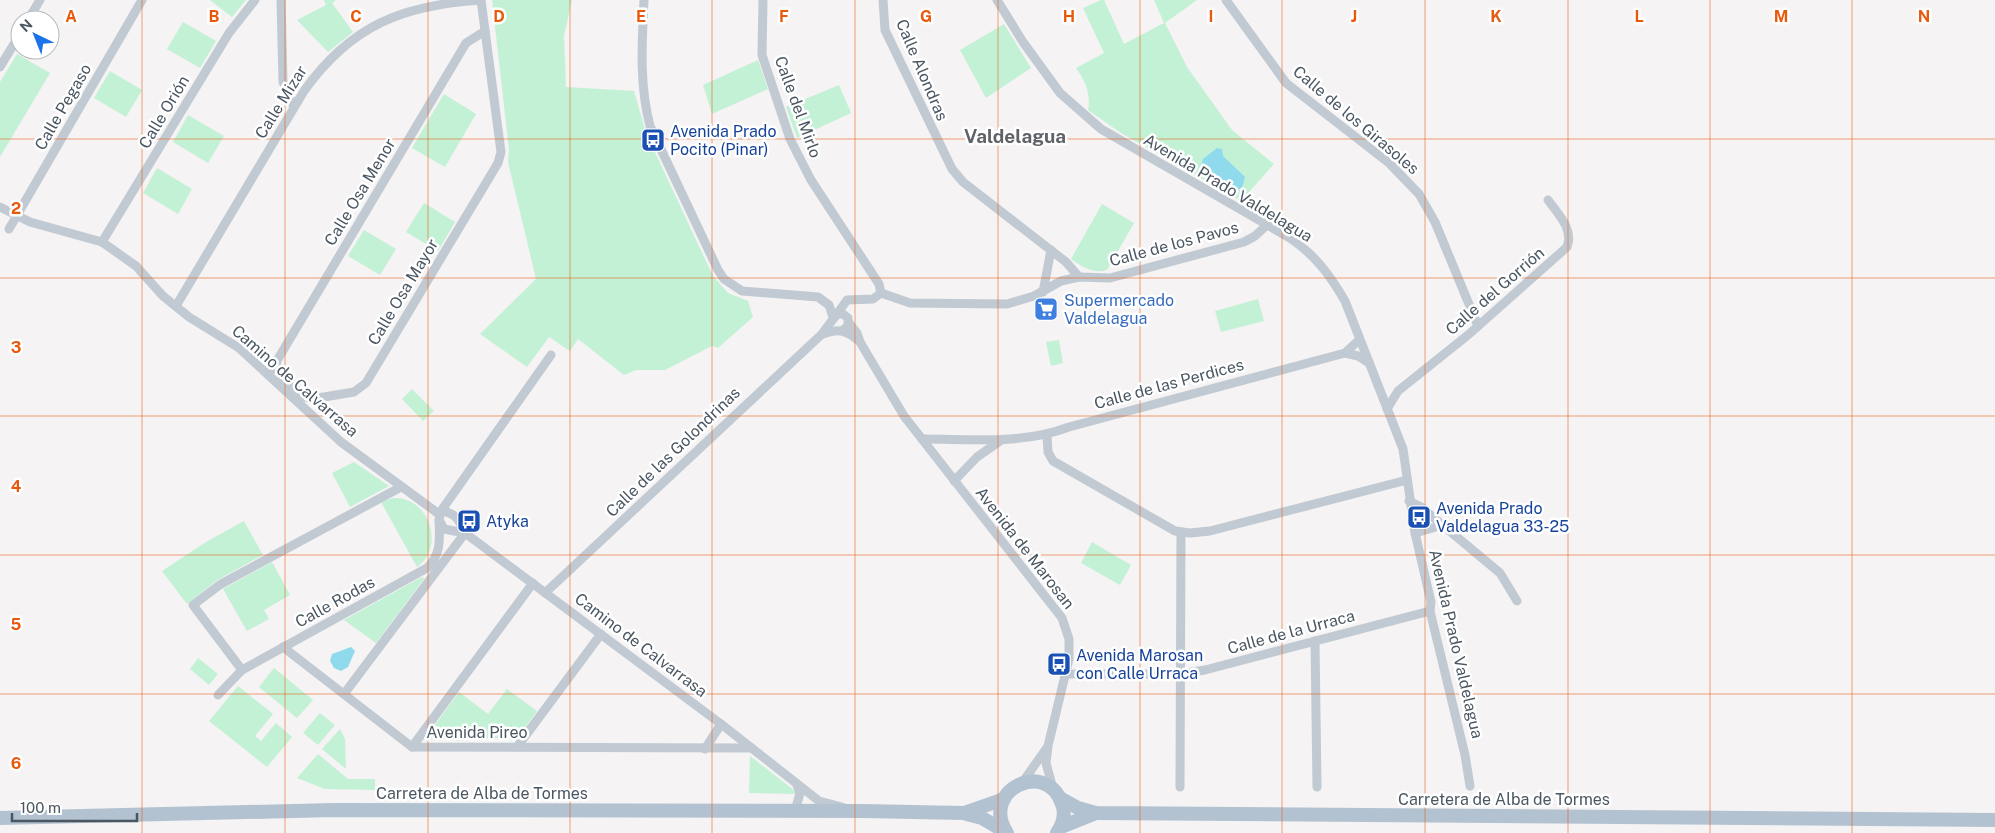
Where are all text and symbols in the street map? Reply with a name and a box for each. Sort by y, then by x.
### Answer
text: A [65,7,77,26]
text: B [209,7,220,26]
text: C [350,7,362,26]
text: D [493,7,505,26]
text: E [636,7,646,26]
text: F [779,7,789,26]
text: G [920,7,932,26]
text: H [1063,7,1075,26]
text: I [1209,7,1213,26]
text: J [1351,7,1357,26]
text: K [1490,7,1502,26]
text: L [1634,7,1644,26]
text: M [1774,7,1788,26]
text: N [1918,7,1930,26]
north arrow [10,10,60,60]
text: N [17,16,36,35]
street label: Calle Alondras [892,16,952,124]
street label: Calle del Mirlo [771,54,825,160]
street label: Calle Pegaso [31,61,95,153]
street label: Calle Mizar [251,62,311,142]
street label: Calle de los Girasoles [1289,62,1423,178]
street label: Calle Orión [135,72,193,152]
place label: Avenida Prado Pocito (Pinar) [670,122,776,159]
district label: Valdelagua [964,125,1066,147]
bus stop icon: Avenida Prado Pocito (Pinar) [640,127,666,153]
street label: Avenida Prado Valdelagua [1140,130,1316,246]
street label: Calle Osa Menor [320,135,400,249]
text: 2 [11,199,21,218]
street label: Calle de los Pavos [1107,218,1241,270]
street label: Calle Osa Mayor [364,235,442,349]
street label: Calle del Gorrión [1442,243,1548,339]
place label: Supermercado Valdelagua [1064,291,1174,328]
supermarket icon: Supermercado Valdelagua [1033,296,1059,322]
street label: Camino de Calvarrasa [228,321,362,441]
text: 3 [11,338,21,357]
street label: Calle de las Perdices [1092,355,1246,413]
street label: Calle de las Golondrinas [602,383,744,521]
text: 4 [11,477,22,496]
street label: Avenida de Marosan [972,483,1078,613]
place label: Avenida Prado Valdelagua 33-25 [1436,499,1569,536]
bus stop icon: Avenida Prado Valdelagua 33-25 [1406,504,1432,530]
bus stop icon: Atyka [456,508,482,534]
place label: Atyka [486,512,529,531]
street label: Avenida Prado Valdelagua [1425,548,1487,740]
street label: Calle Rodas [292,572,378,632]
street label: Camino de Calvarrasa [571,589,711,701]
street label: Calle de la Urraca [1225,606,1357,658]
text: 5 [11,615,22,634]
place label: Avenida Marosan con Calle Urraca [1076,646,1203,683]
bus stop icon: Avenida Marosan con Calle Urraca [1046,651,1072,677]
street label: Avenida Pireo [426,723,528,742]
text: 6 [11,754,21,773]
street label: Carretera de Alba de Tormes [376,784,588,803]
scale bar [12,790,138,822]
street label: Carretera de Alba de Tormes [1398,790,1610,809]
text: 100 m [20,799,61,816]

